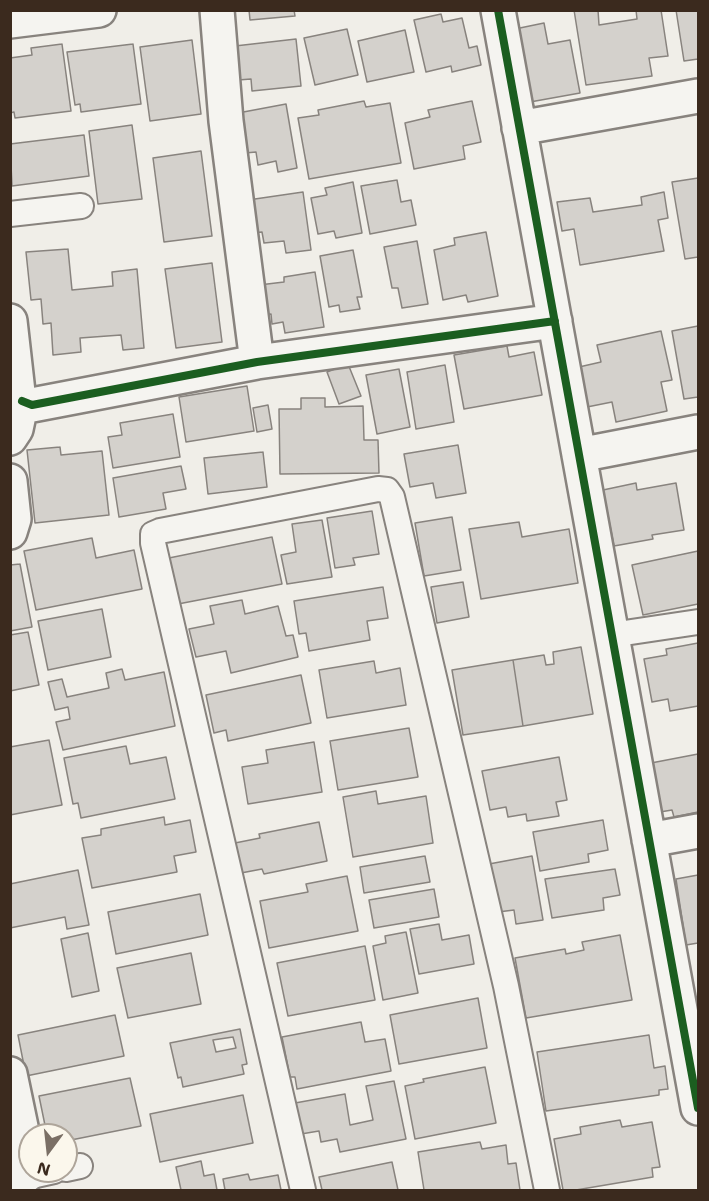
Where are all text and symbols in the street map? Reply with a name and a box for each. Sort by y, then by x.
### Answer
north arrow [18,1123,78,1183]
text: N [35,1157,53,1181]

